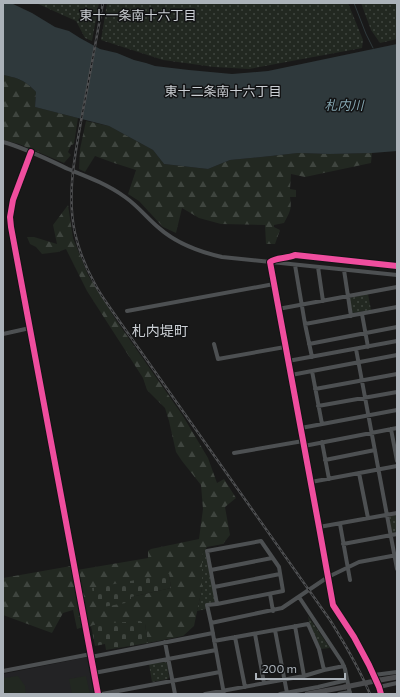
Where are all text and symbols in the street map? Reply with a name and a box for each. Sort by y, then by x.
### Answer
district label: 東十一条南十六丁目 [79,7,197,23]
district label: 東十二条南十六丁目 [164,83,282,99]
water label: 札内川 [324,97,365,113]
district label: 札内堤町 [132,322,188,339]
scale bar [256,655,345,681]
text: 200 m [262,661,297,675]

